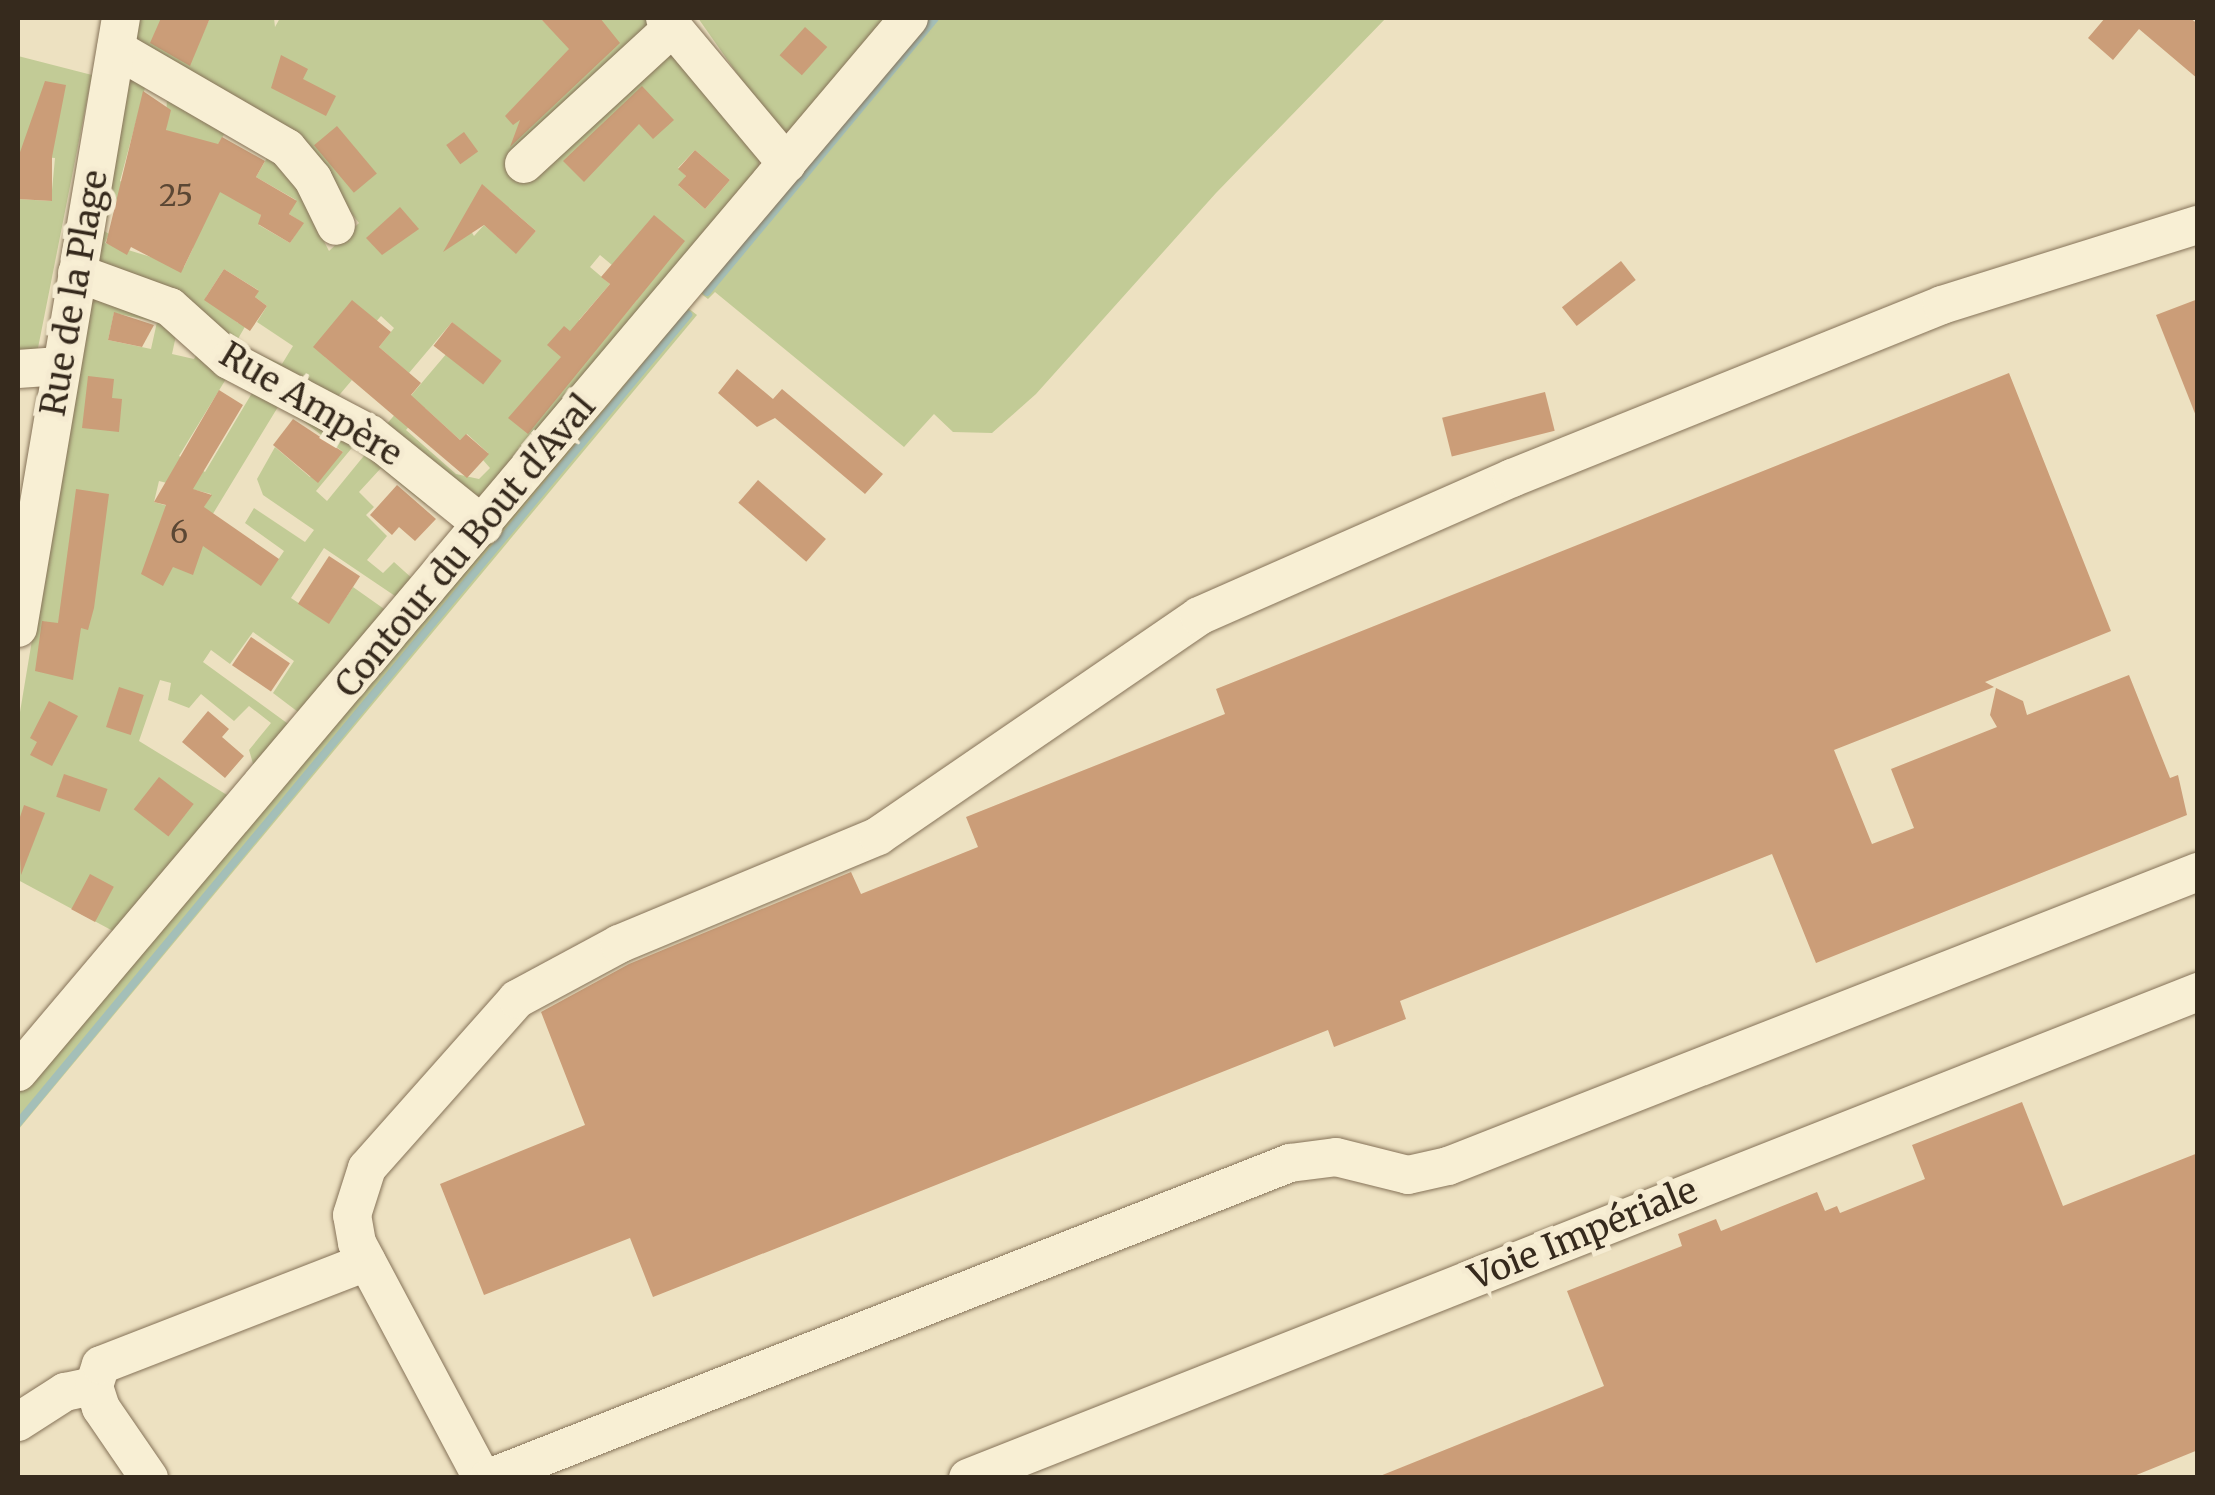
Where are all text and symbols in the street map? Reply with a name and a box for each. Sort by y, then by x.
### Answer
street label: Rue de la Plage [32,167,116,419]
house number: 25 [159,177,193,213]
street label: Rue Ampère [212,333,410,475]
street label: Contour du Bout d'Aval [326,386,604,706]
house number: 6 [170,514,188,550]
street label: Voie Impériale [1463,1169,1703,1299]

